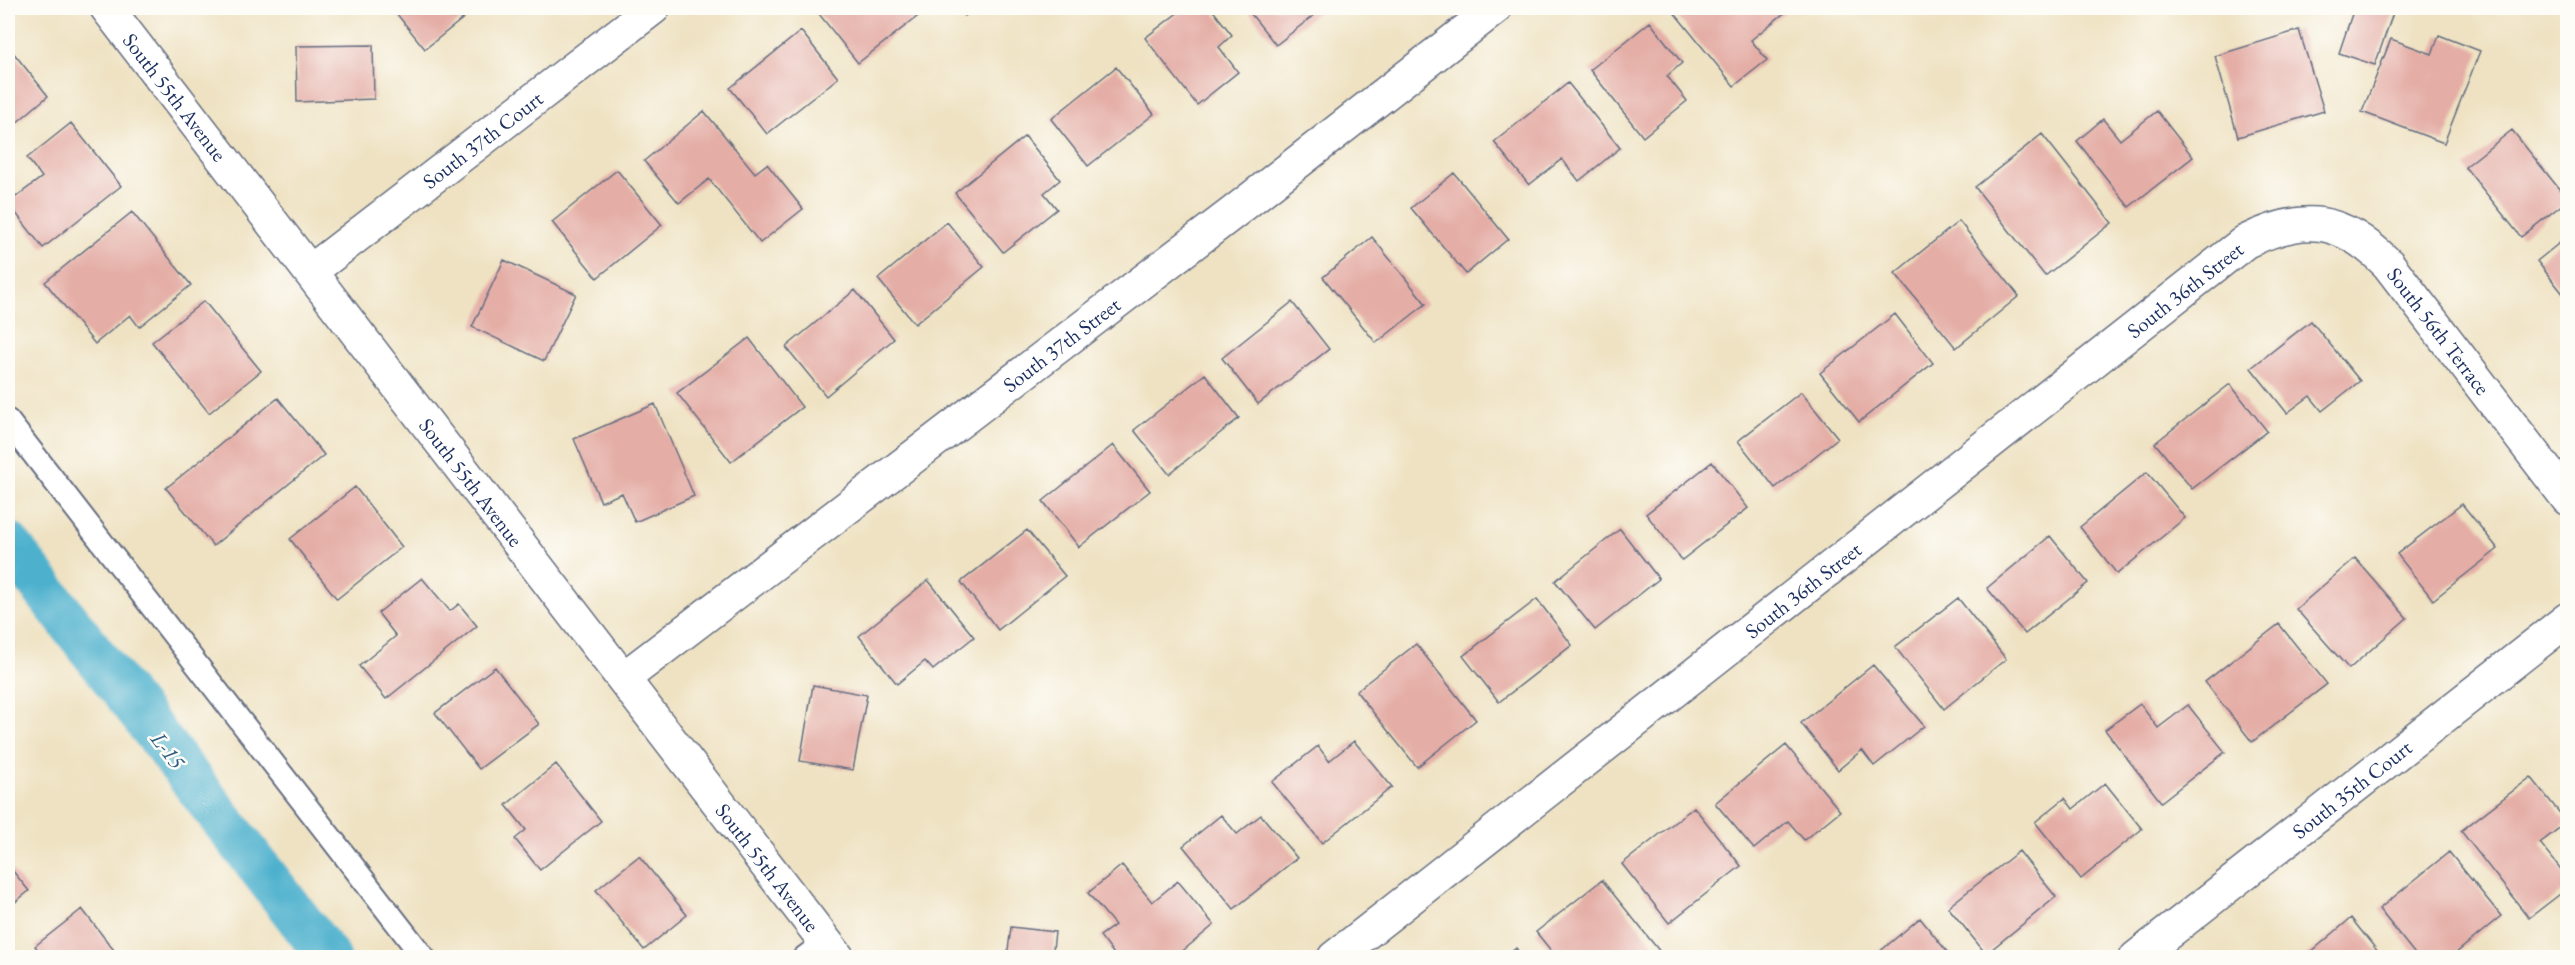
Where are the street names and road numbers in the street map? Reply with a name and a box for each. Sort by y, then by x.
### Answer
street label: South 55th Avenue [117,27,233,166]
street label: South 37th Court [417,84,548,194]
street label: South 36th Street [2121,235,2249,344]
street label: South 56th Terrace [2382,262,2496,400]
street label: South 37th Street [997,290,1126,398]
street label: South 55th Avenue [414,412,530,552]
street label: South 36th Street [1739,535,1867,644]
street label: South 35th Court [2286,733,2417,844]
street label: South 55th Avenue [710,797,826,937]

